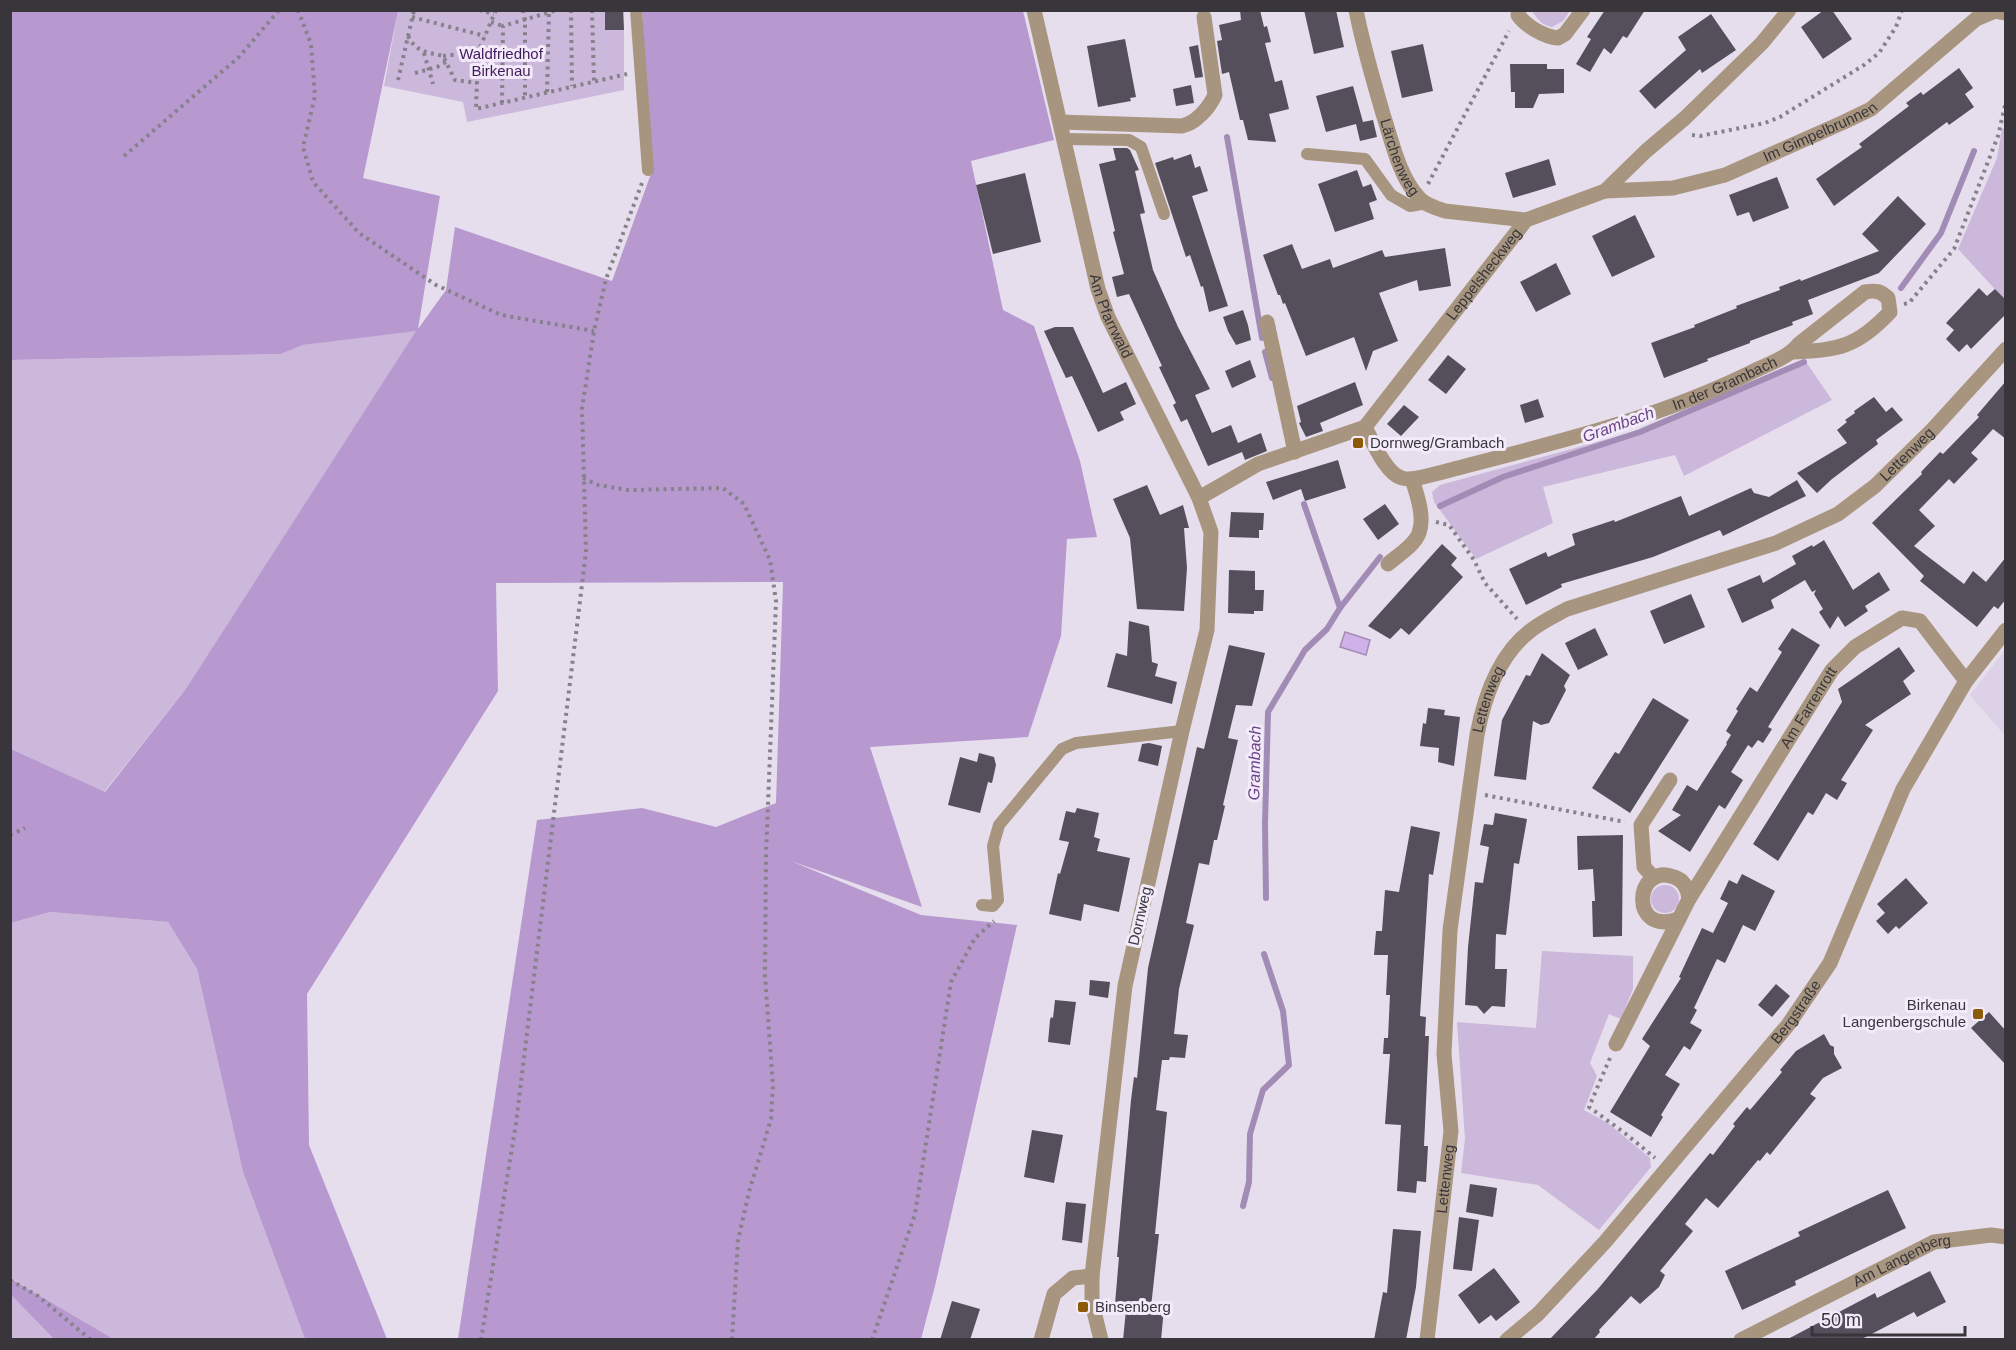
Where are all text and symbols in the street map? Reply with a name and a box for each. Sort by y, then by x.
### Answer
park label: Waldfriedhof Birkenau [459,45,544,79]
street label: Im Gimpelbrunnen [1760,98,1881,165]
street label: Lärchenweg [1377,116,1423,199]
street label: Leppelsheckweg [1442,224,1525,323]
street label: Am Pfarrwald [1087,272,1136,361]
street label: In der Grambach [1670,353,1780,413]
water label: Grambach [1580,404,1656,445]
street label: Lettenweg [1876,424,1937,484]
place label: Dornweg/Grambach [1370,434,1504,451]
marker: Dornweg/Grambach [1351,436,1365,450]
street label: Lettenweg [1469,663,1507,734]
street label: Am Farrenrott [1776,663,1840,751]
water label: Grambach [1245,725,1264,801]
street label: Dornweg [1124,885,1155,947]
street label: Bergstraße [1767,977,1824,1047]
place label: Birkenau Langenbergschule [1843,996,1966,1030]
marker: Birkenau Langenbergschule [1971,1007,1985,1021]
street label: Lettenweg [1433,1144,1457,1214]
street label: Am Langenberg [1850,1231,1952,1290]
place label: Binsenberg [1095,1298,1171,1315]
scale bar [1812,1299,1965,1337]
marker: Binsenberg [1076,1300,1090,1314]
text: 50 m [1821,1310,1861,1330]

